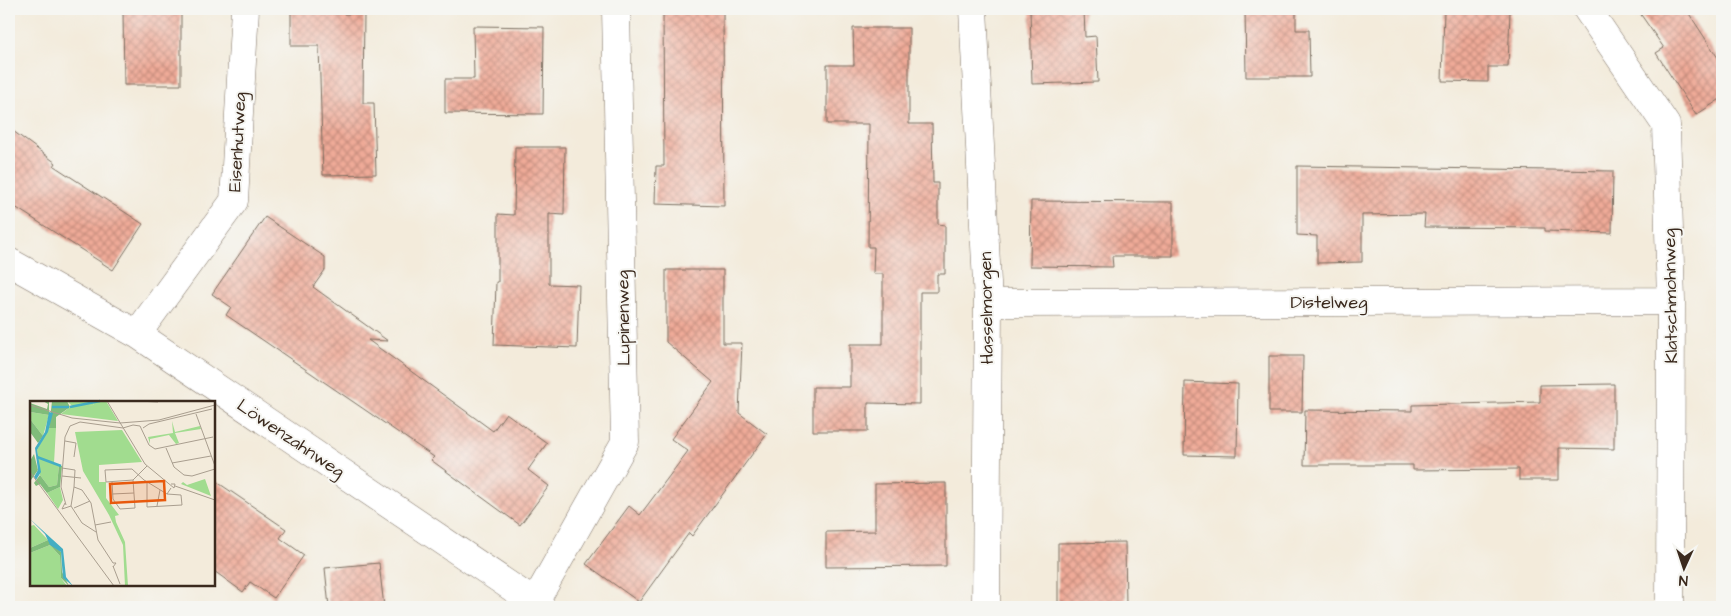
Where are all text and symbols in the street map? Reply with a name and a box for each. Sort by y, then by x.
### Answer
street label: Eisenhutweg [222,91,254,193]
street label: Klatschmohnweg [1657,228,1685,364]
street label: Hasselmorgen [973,251,1001,365]
street label: Lupinenweg [610,270,638,366]
street label: Distelweg [1291,290,1367,316]
street label: Löwenzahnweg [231,393,350,485]
inset map [30,401,215,586]
north arrow [1658,544,1708,594]
text: N [1678,570,1688,590]

